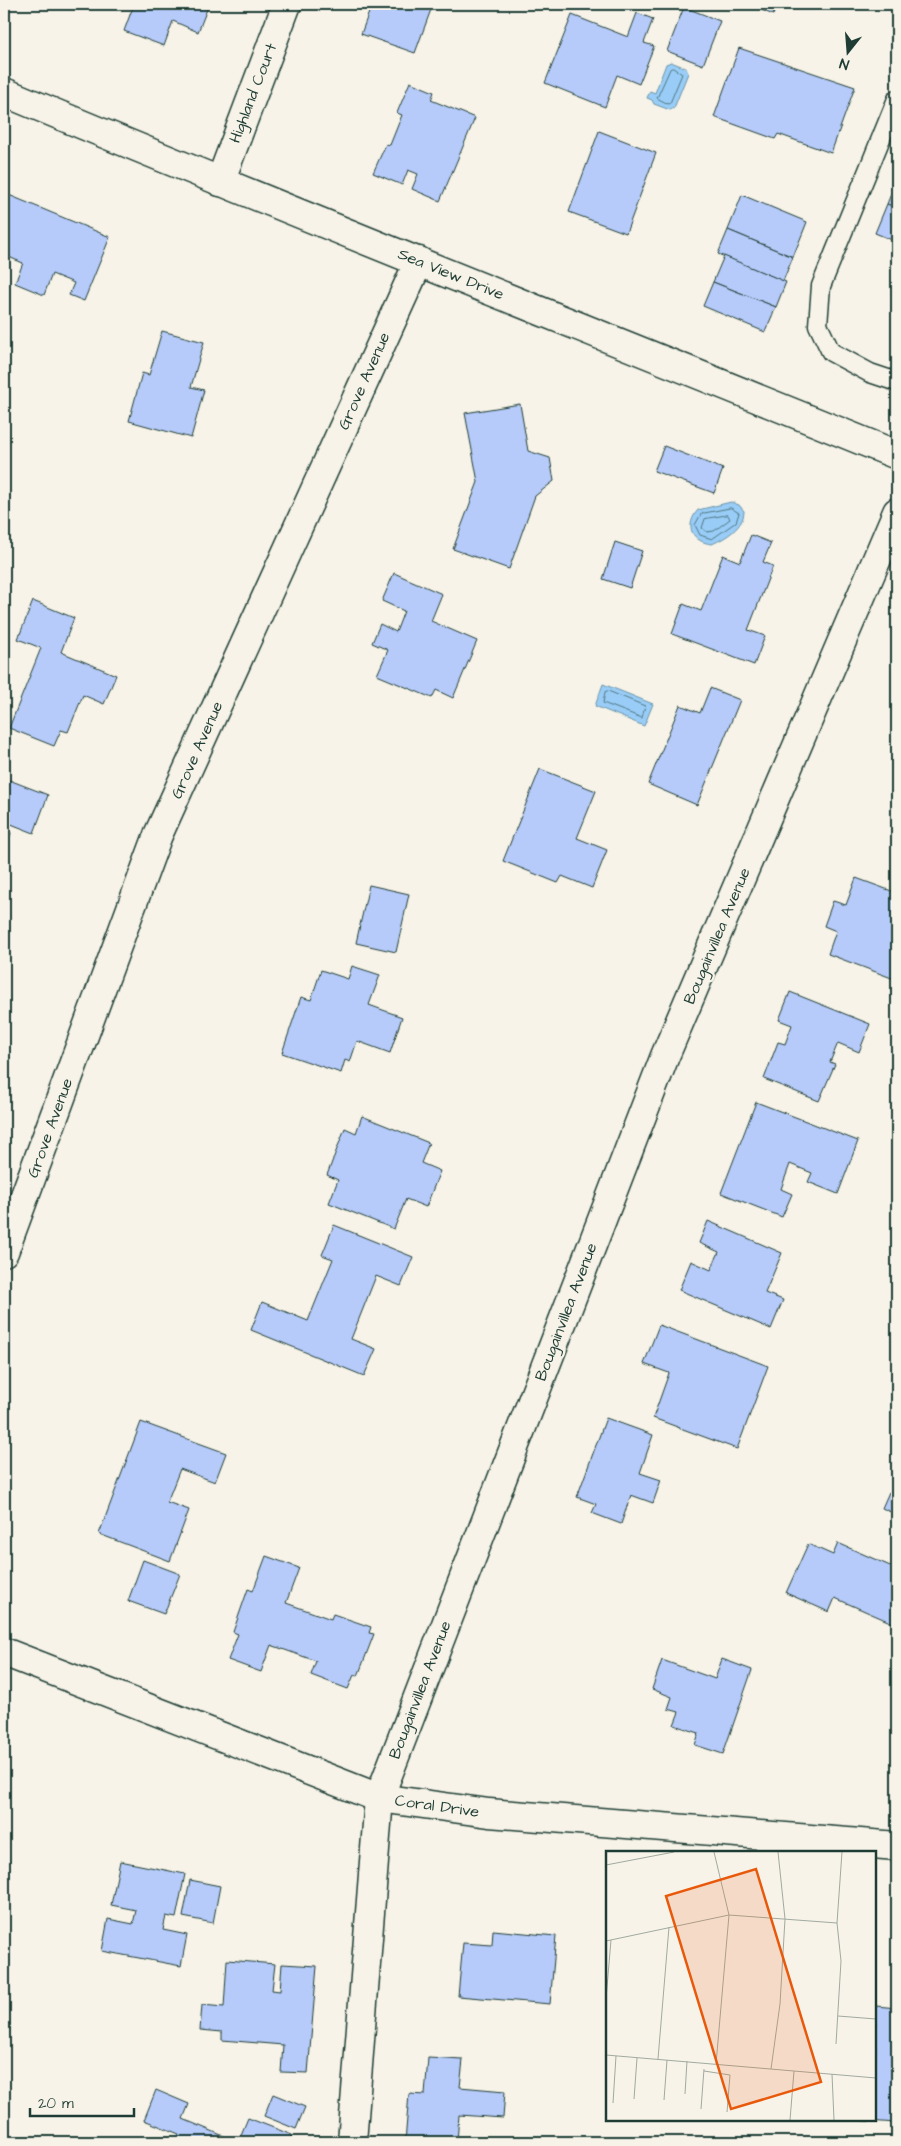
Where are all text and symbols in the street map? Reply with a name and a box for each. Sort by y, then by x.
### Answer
north arrow [824,28,874,78]
street label: Highland Court [224,39,283,146]
text: N [837,53,852,74]
street label: Sea View Drive [395,243,508,305]
street label: Grove Avenue [333,329,395,433]
street label: Grove Avenue [166,698,228,802]
street label: Bougainvillea Avenue [678,864,757,1008]
street label: Grove Avenue [22,1075,78,1181]
street label: Bougainvillea Avenue [530,1239,604,1385]
street label: Bougainvillea Avenue [384,1617,458,1763]
street label: Coral Drive [393,1789,481,1823]
inset map [606,1851,876,2121]
scale bar [30,2086,134,2118]
text: 20 m [38,2093,74,2114]

